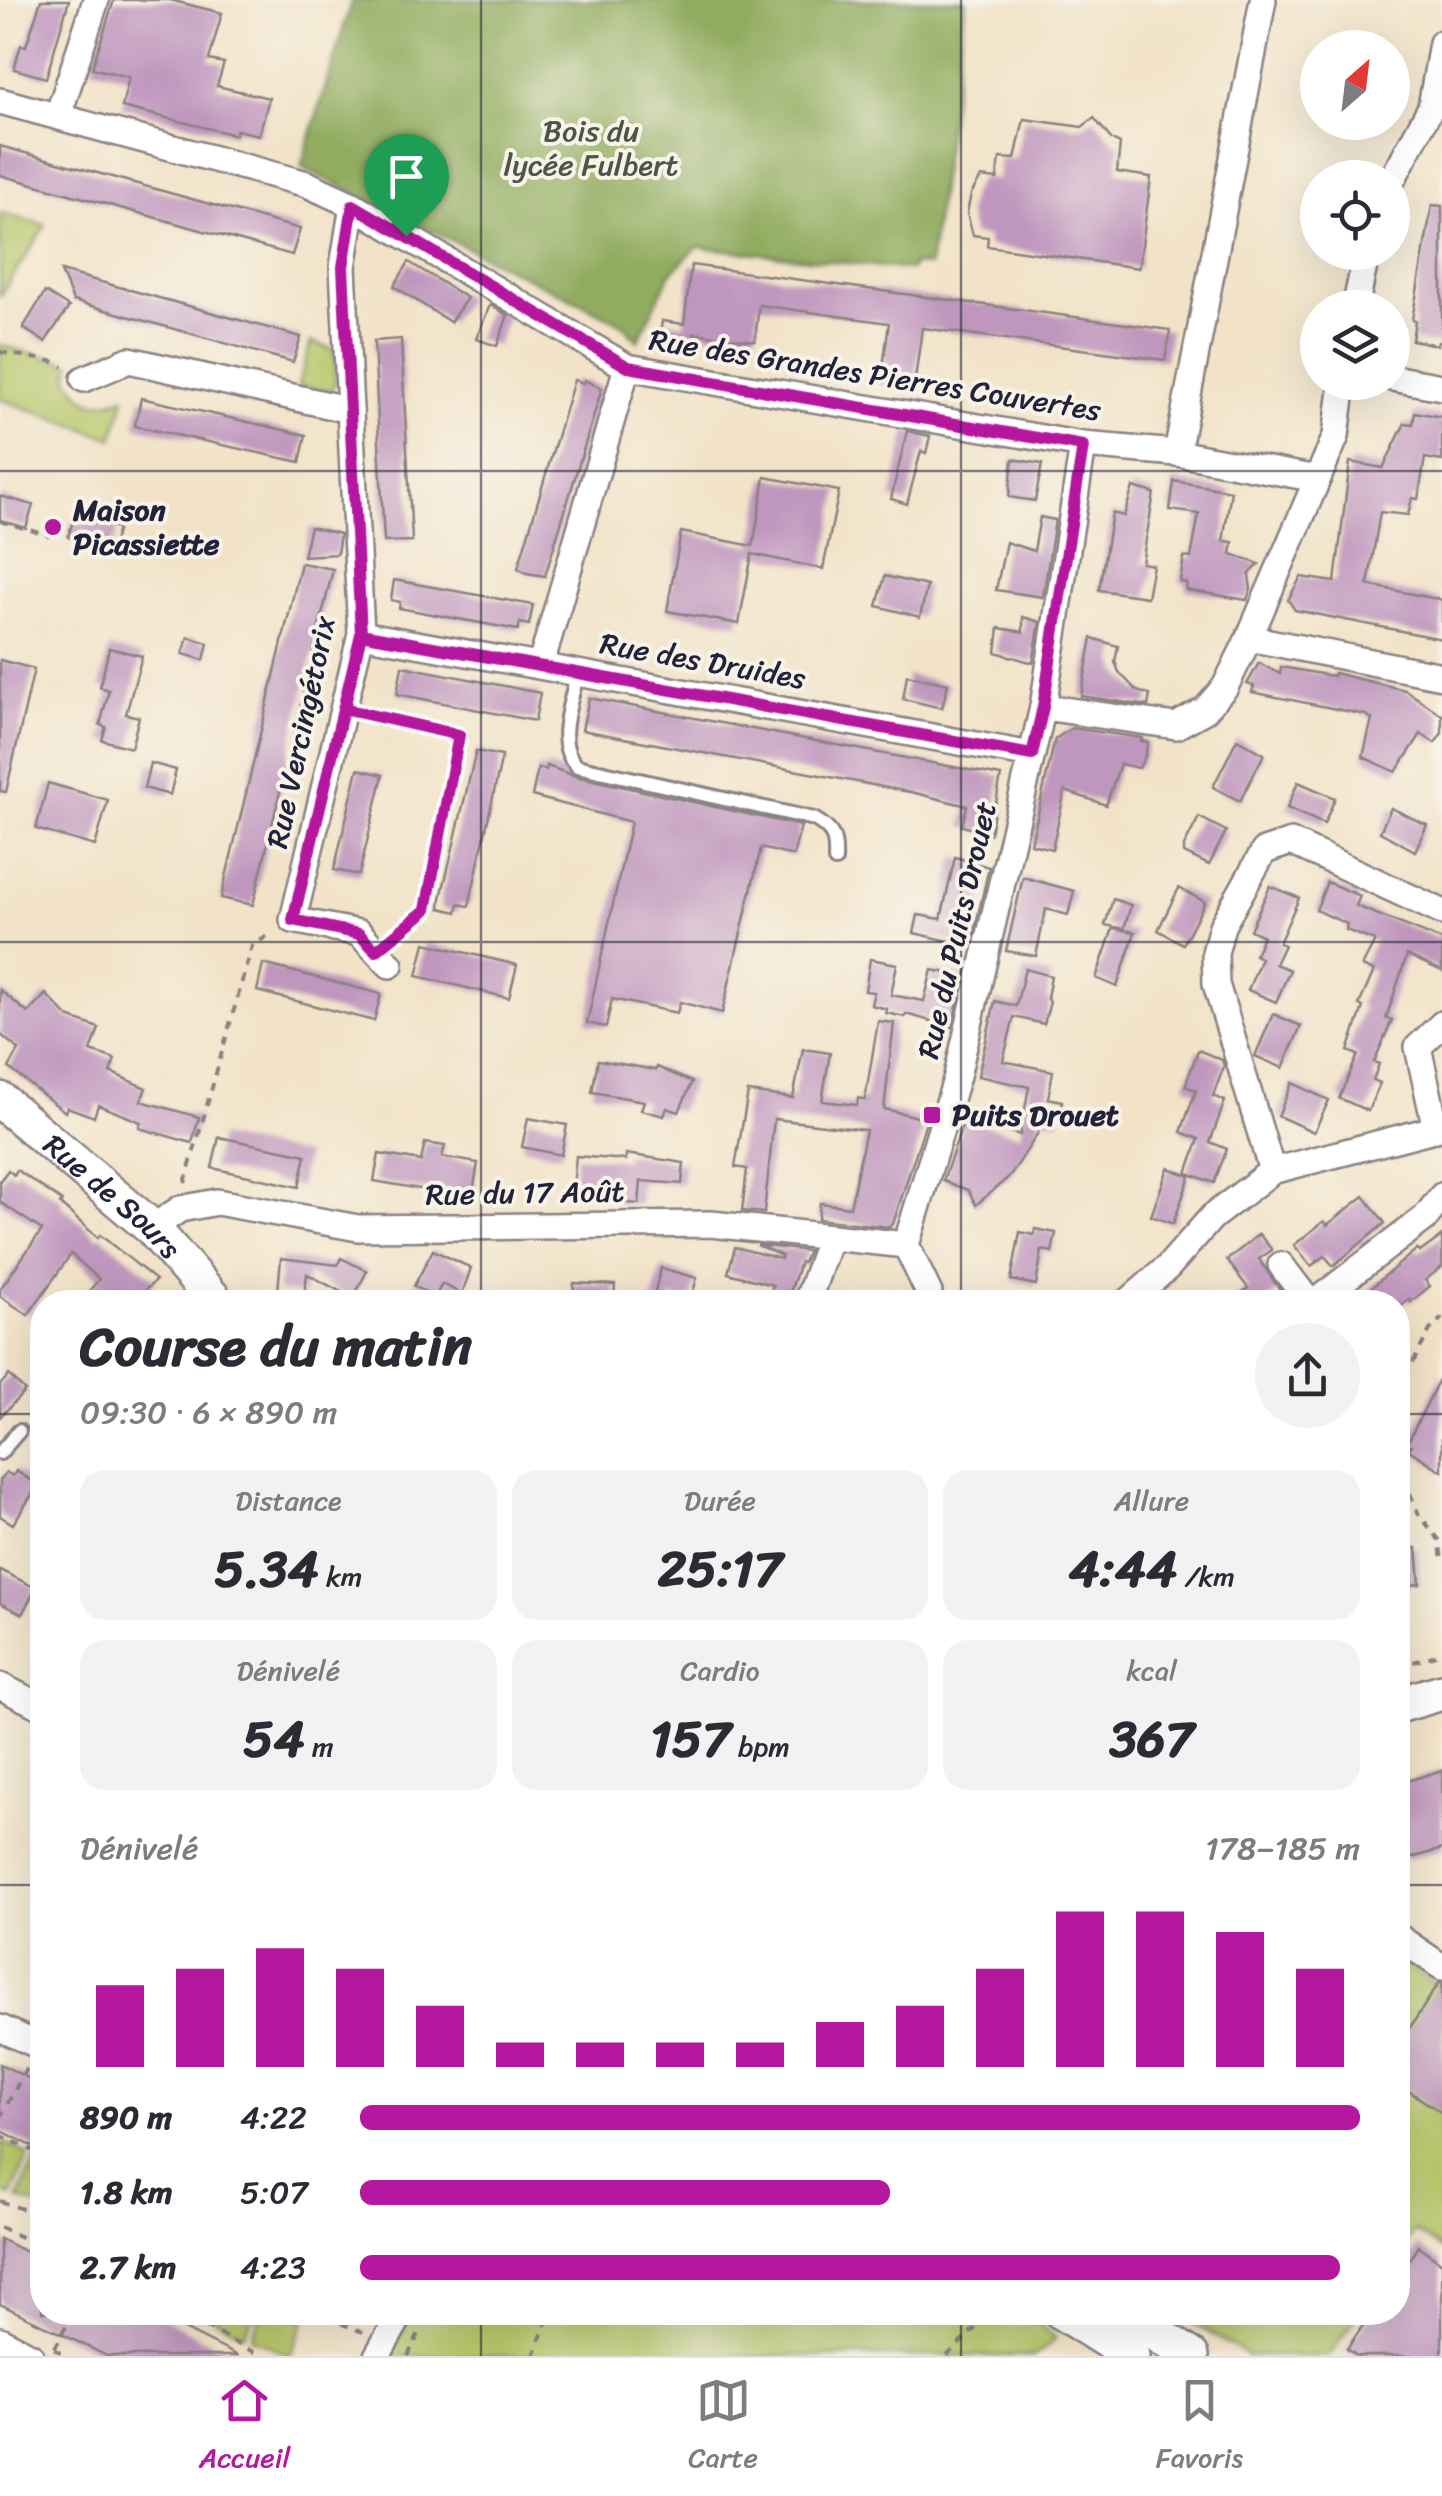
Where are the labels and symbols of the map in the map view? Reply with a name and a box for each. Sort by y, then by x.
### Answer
north arrow [1300,30,1410,140]
park label: Bois du lycée Fulbert [504,104,678,192]
pin [364,134,449,237]
street label: Rue des Grandes Pierres Couvertes [645,313,1105,437]
place label: Maison Picassiette [72,483,220,571]
marker: Maison Picassiette [42,516,64,538]
street label: Rue Vercingétorix [250,610,352,853]
street label: Rue des Druides [596,616,810,706]
street label: Rue du Puits Drouet [901,796,1013,1064]
place label: Puits Drouet [952,1088,1119,1142]
marker: Puits Drouet [921,1104,943,1126]
street label: Rue de Sours [31,1120,195,1272]
street label: Rue du 17 Août [425,1164,625,1222]

